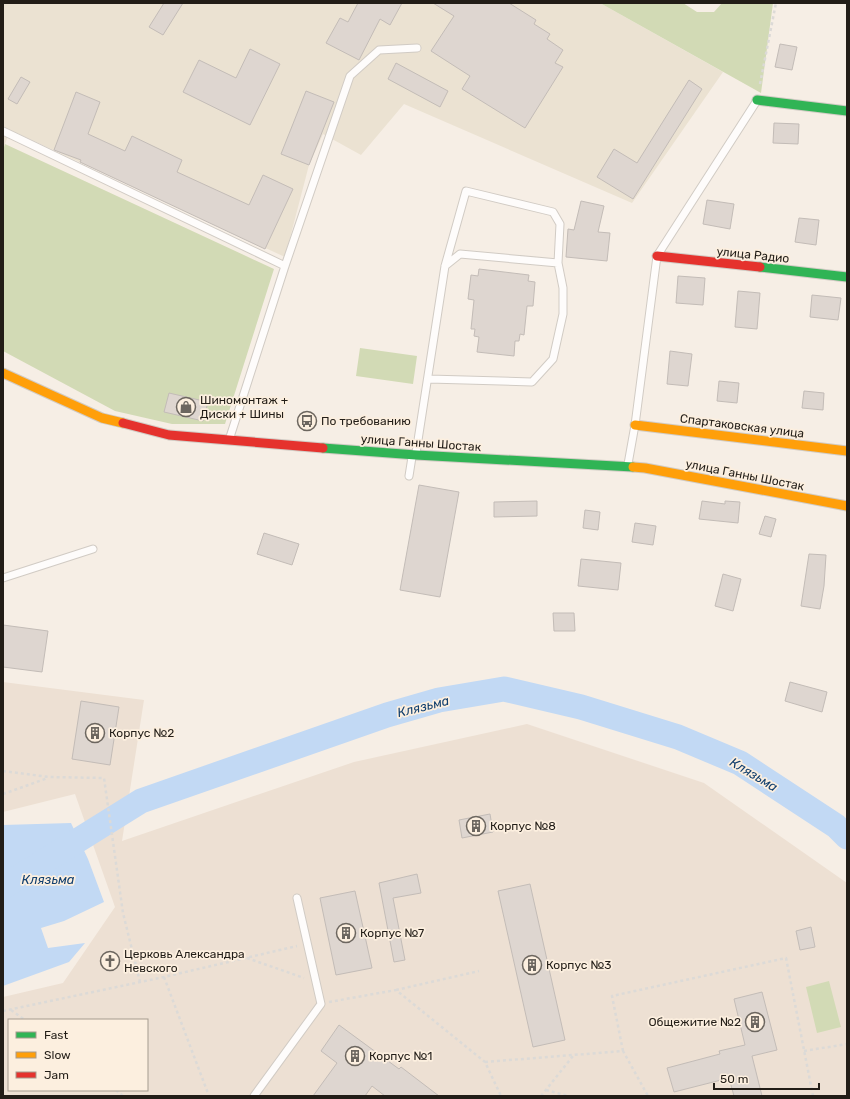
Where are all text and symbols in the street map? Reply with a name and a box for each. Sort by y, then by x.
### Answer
street label: улица Радио [716,244,790,266]
place label: Шиномонтаж + Диски + Шины [200,393,288,421]
shop icon: Шиномонтаж + Диски + Шины [175,396,197,418]
bus stop icon: По требованию [296,410,318,432]
street label: Спартаковская улица [679,411,805,441]
place label: По требованию [321,414,411,428]
street label: улица Ганны Шостак [360,432,482,454]
street label: улица Ганны Шостак [684,457,806,493]
water label: Клязьма [396,693,451,720]
building icon: Корпус №2 [84,722,106,744]
place label: Корпус №2 [109,726,174,740]
water label: Клязьма [727,754,781,795]
building icon: Корпус №8 [465,815,487,837]
place label: Корпус №8 [490,819,556,833]
water label: Клязьма [22,872,75,887]
building icon: Корпус №7 [335,922,357,944]
place label: Корпус №7 [360,926,424,940]
place label: Церковь Александра Невского [124,947,245,975]
church icon: Церковь Александра Невского [99,950,121,972]
building icon: Корпус №3 [521,954,543,976]
place label: Корпус №3 [546,958,612,972]
building icon: Общежитие №2 [744,1011,766,1033]
place label: Общежитие №2 [649,1015,741,1029]
legend [8,1019,148,1091]
text: Fast [44,1028,68,1042]
building icon: Корпус №1 [344,1045,366,1067]
text: Slow [44,1048,71,1062]
place label: Корпус №1 [369,1049,432,1063]
scale bar [714,1065,819,1091]
text: Jam [44,1068,69,1082]
text: 50 m [720,1072,748,1086]

